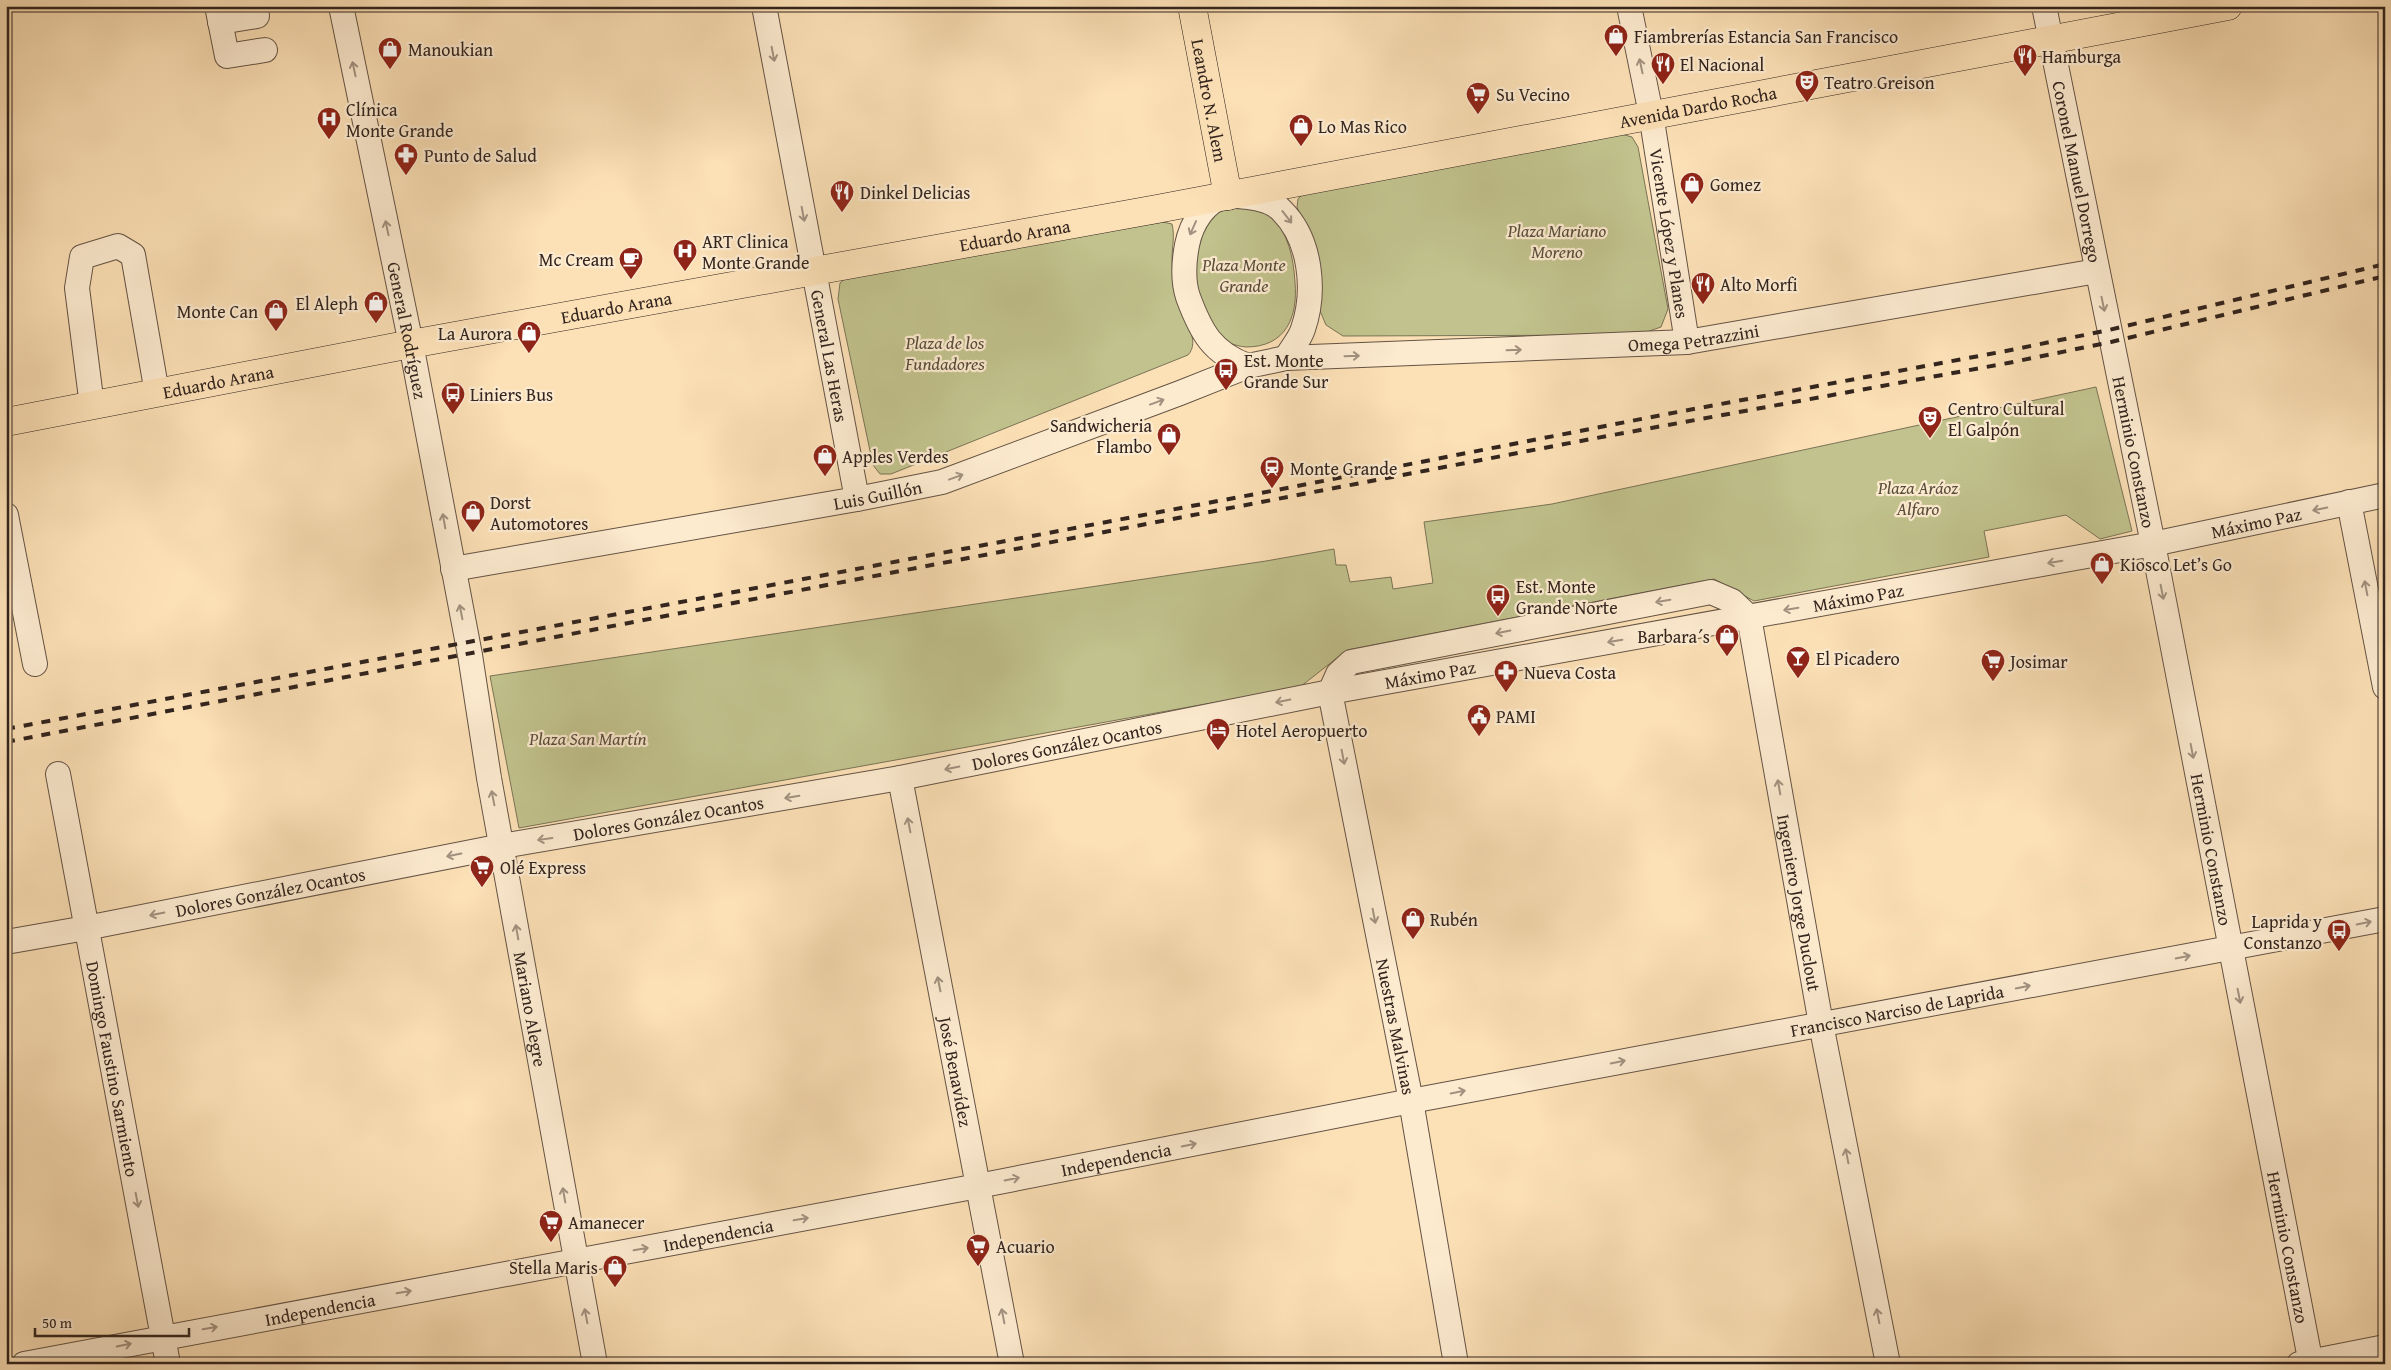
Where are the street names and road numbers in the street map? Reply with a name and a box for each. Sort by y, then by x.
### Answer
street label: Leandro N. Alem [1185,36,1235,165]
street label: Avenida Dardo Rocha [1617,78,1779,135]
street label: Coronel Manuel Dorrego [2046,78,2109,265]
street label: Vicente López y Planes [1643,146,1697,320]
street label: Eduardo Arana [957,211,1073,258]
street label: General Rodríguez [381,259,435,401]
street label: Eduardo Arana [559,283,674,330]
street label: General Las Heras [804,287,856,424]
street label: Omega Petrazzini [1627,316,1761,358]
street label: Eduardo Arana [160,357,276,405]
street label: Herminio Constanzo [2106,374,2163,530]
street label: Luis Guillón [831,473,924,516]
street label: Máximo Paz [2208,500,2304,545]
street label: Máximo Paz [1811,576,1906,618]
street label: Máximo Paz [1382,653,1477,695]
street label: Dolores González Ocantos [969,712,1164,777]
street label: Herminio Constanzo [2184,771,2240,928]
street label: Dolores González Ocantos [571,788,766,847]
street label: Ingeniero Jorge Duclout [1771,812,1829,994]
street label: Dolores González Ocantos [173,860,368,924]
street label: Mariano Alegre [507,949,554,1069]
street label: Nuestras Malvinas [1370,956,1423,1097]
street label: Domingo Faustino Sarmiento [80,959,146,1179]
street label: Francisco Narciso de Laprida [1788,977,2006,1043]
street label: José Benavídez [932,1012,980,1129]
street label: Independencia [1058,1135,1174,1183]
street label: Herminio Constanzo [2261,1169,2316,1325]
street label: Independencia [661,1211,776,1258]
street label: Independencia [262,1285,378,1332]

